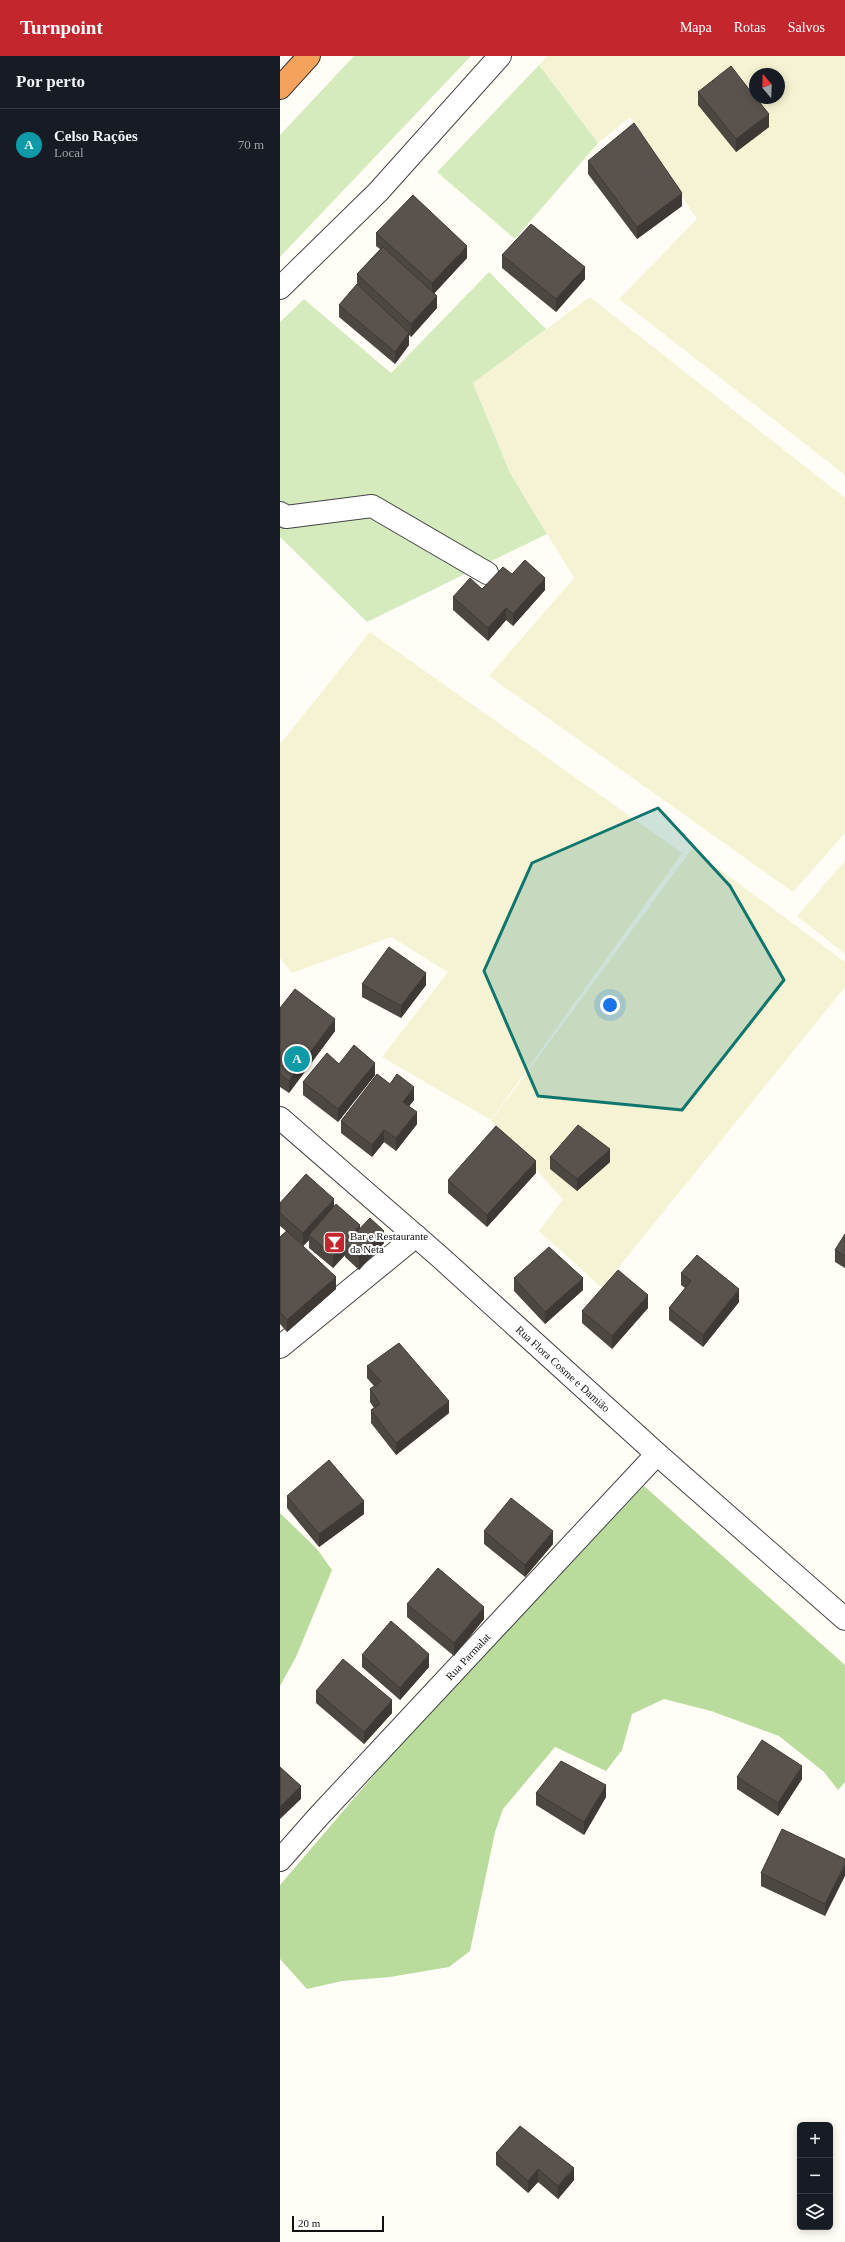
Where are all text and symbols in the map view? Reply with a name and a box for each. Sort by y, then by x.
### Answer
text: Turnpoint [20,17,103,38]
text: Mapa [680,20,712,35]
text: Rotas [734,20,766,35]
text: Salvos [788,20,825,35]
north arrow [749,68,785,104]
text: Por perto [16,72,85,91]
text: Celso Rações [54,128,138,144]
text: A [24,137,34,152]
text: 70 m [238,137,264,152]
text: Local [54,145,84,160]
your location [600,995,620,1015]
pin: A [284,1044,310,1074]
bar icon: Bar e Restaurante da Neta [321,1229,347,1255]
place label: Bar e Restaurante da Neta [350,1230,428,1255]
street label: Rua Flora Cosme e Damião [514,1323,613,1415]
street label: Rua Parmalat [443,1631,493,1682]
map controls [797,2122,833,2230]
button: + [797,2122,833,2158]
button: − [797,2158,833,2194]
button: layers [797,2194,833,2230]
scale bar [292,2214,384,2233]
text: 20 m [298,2217,320,2229]

